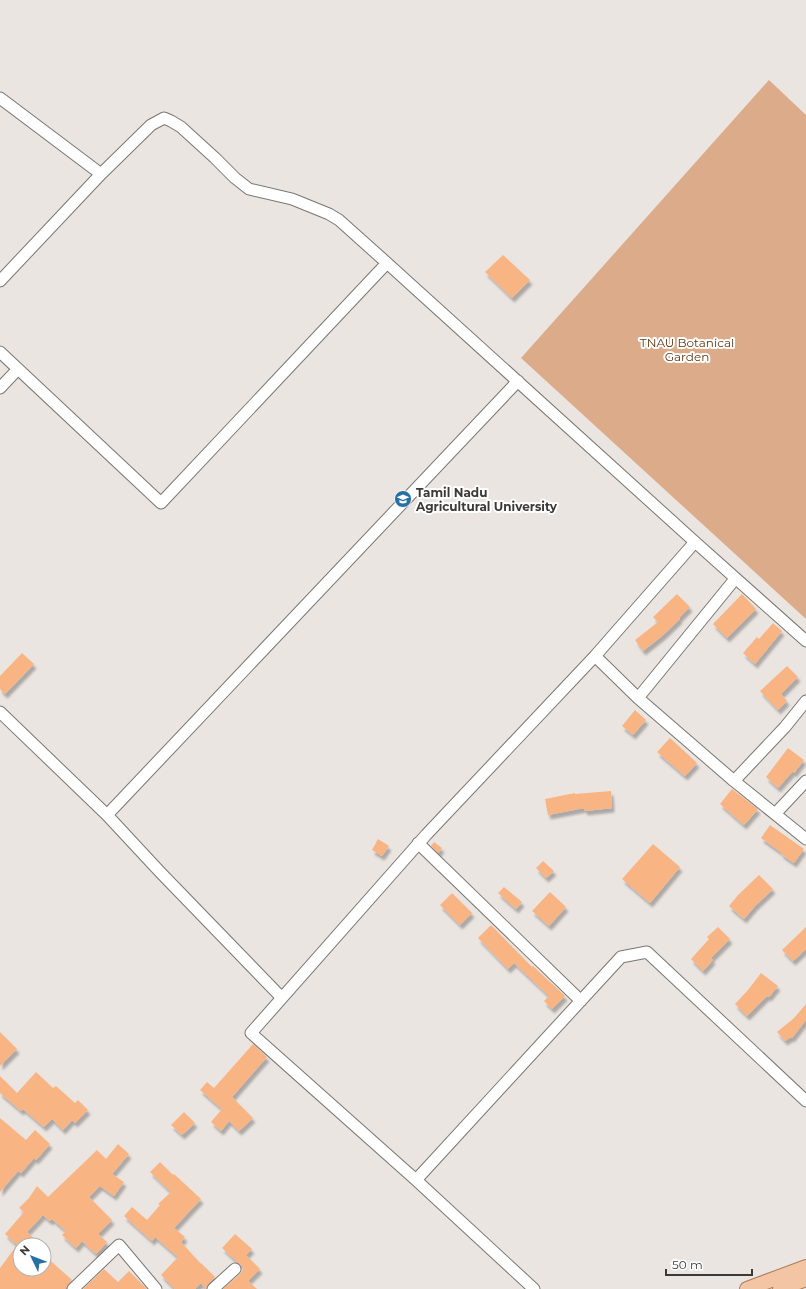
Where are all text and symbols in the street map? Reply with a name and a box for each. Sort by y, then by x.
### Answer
park label: TNAU Botanical Garden [640,335,734,364]
place label: Tamil Nadu Agricultural University [415,485,558,514]
school or university icon: Tamil Nadu Agricultural University [393,489,413,509]
north arrow [12,1237,52,1277]
text: N [17,1242,33,1258]
scale bar [666,1251,752,1277]
text: 50 m [672,1257,703,1272]

